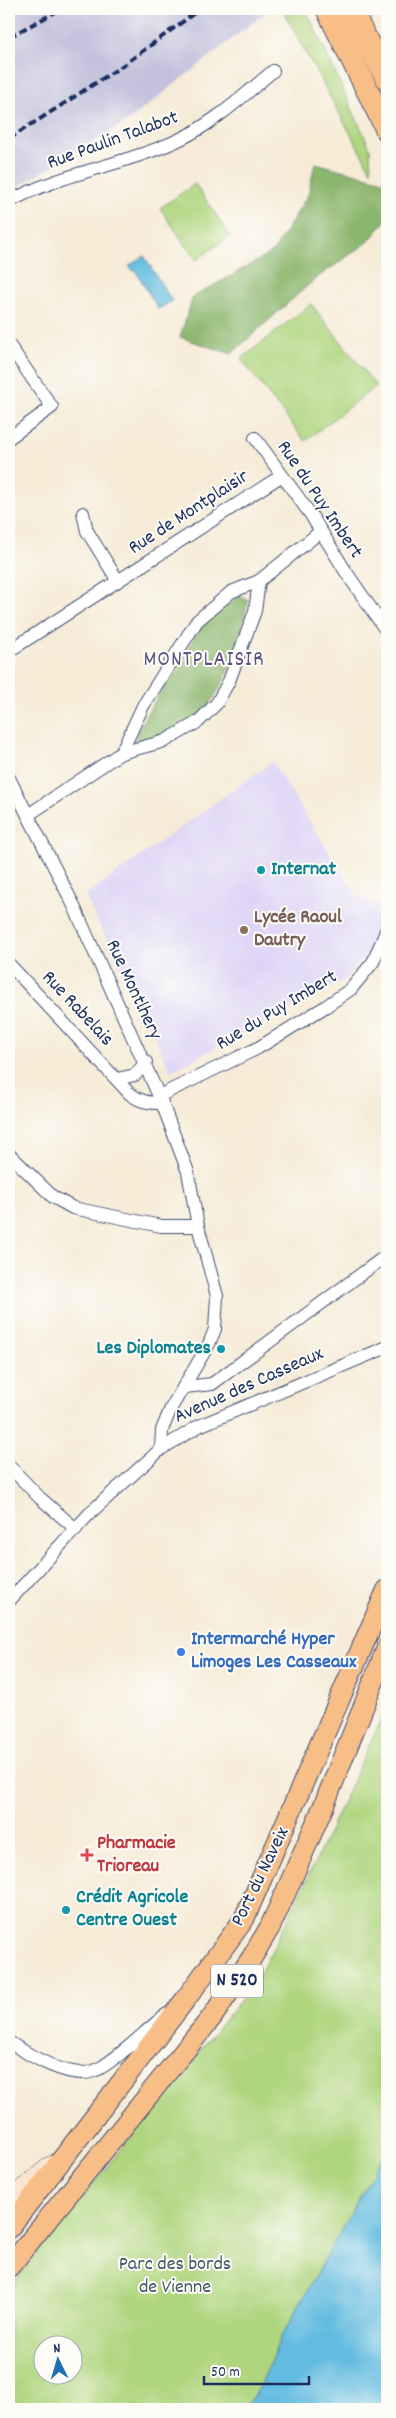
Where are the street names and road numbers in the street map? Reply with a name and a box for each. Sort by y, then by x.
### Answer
street label: Rue Paulin Talabot [44,104,182,178]
street label: Rue du Puy Imbert [269,435,369,565]
street label: Rue de Montplaisir [123,463,255,562]
street label: Rue Montlhery [98,935,169,1045]
street label: Rue du Puy Imbert [211,964,343,1058]
street label: Rue Rabelais [35,965,119,1053]
street label: Avenue des Casseaux [170,1340,329,1431]
street label: Port du Naveix [225,1822,297,1931]
road number: N 520 [211,1964,263,1998]

